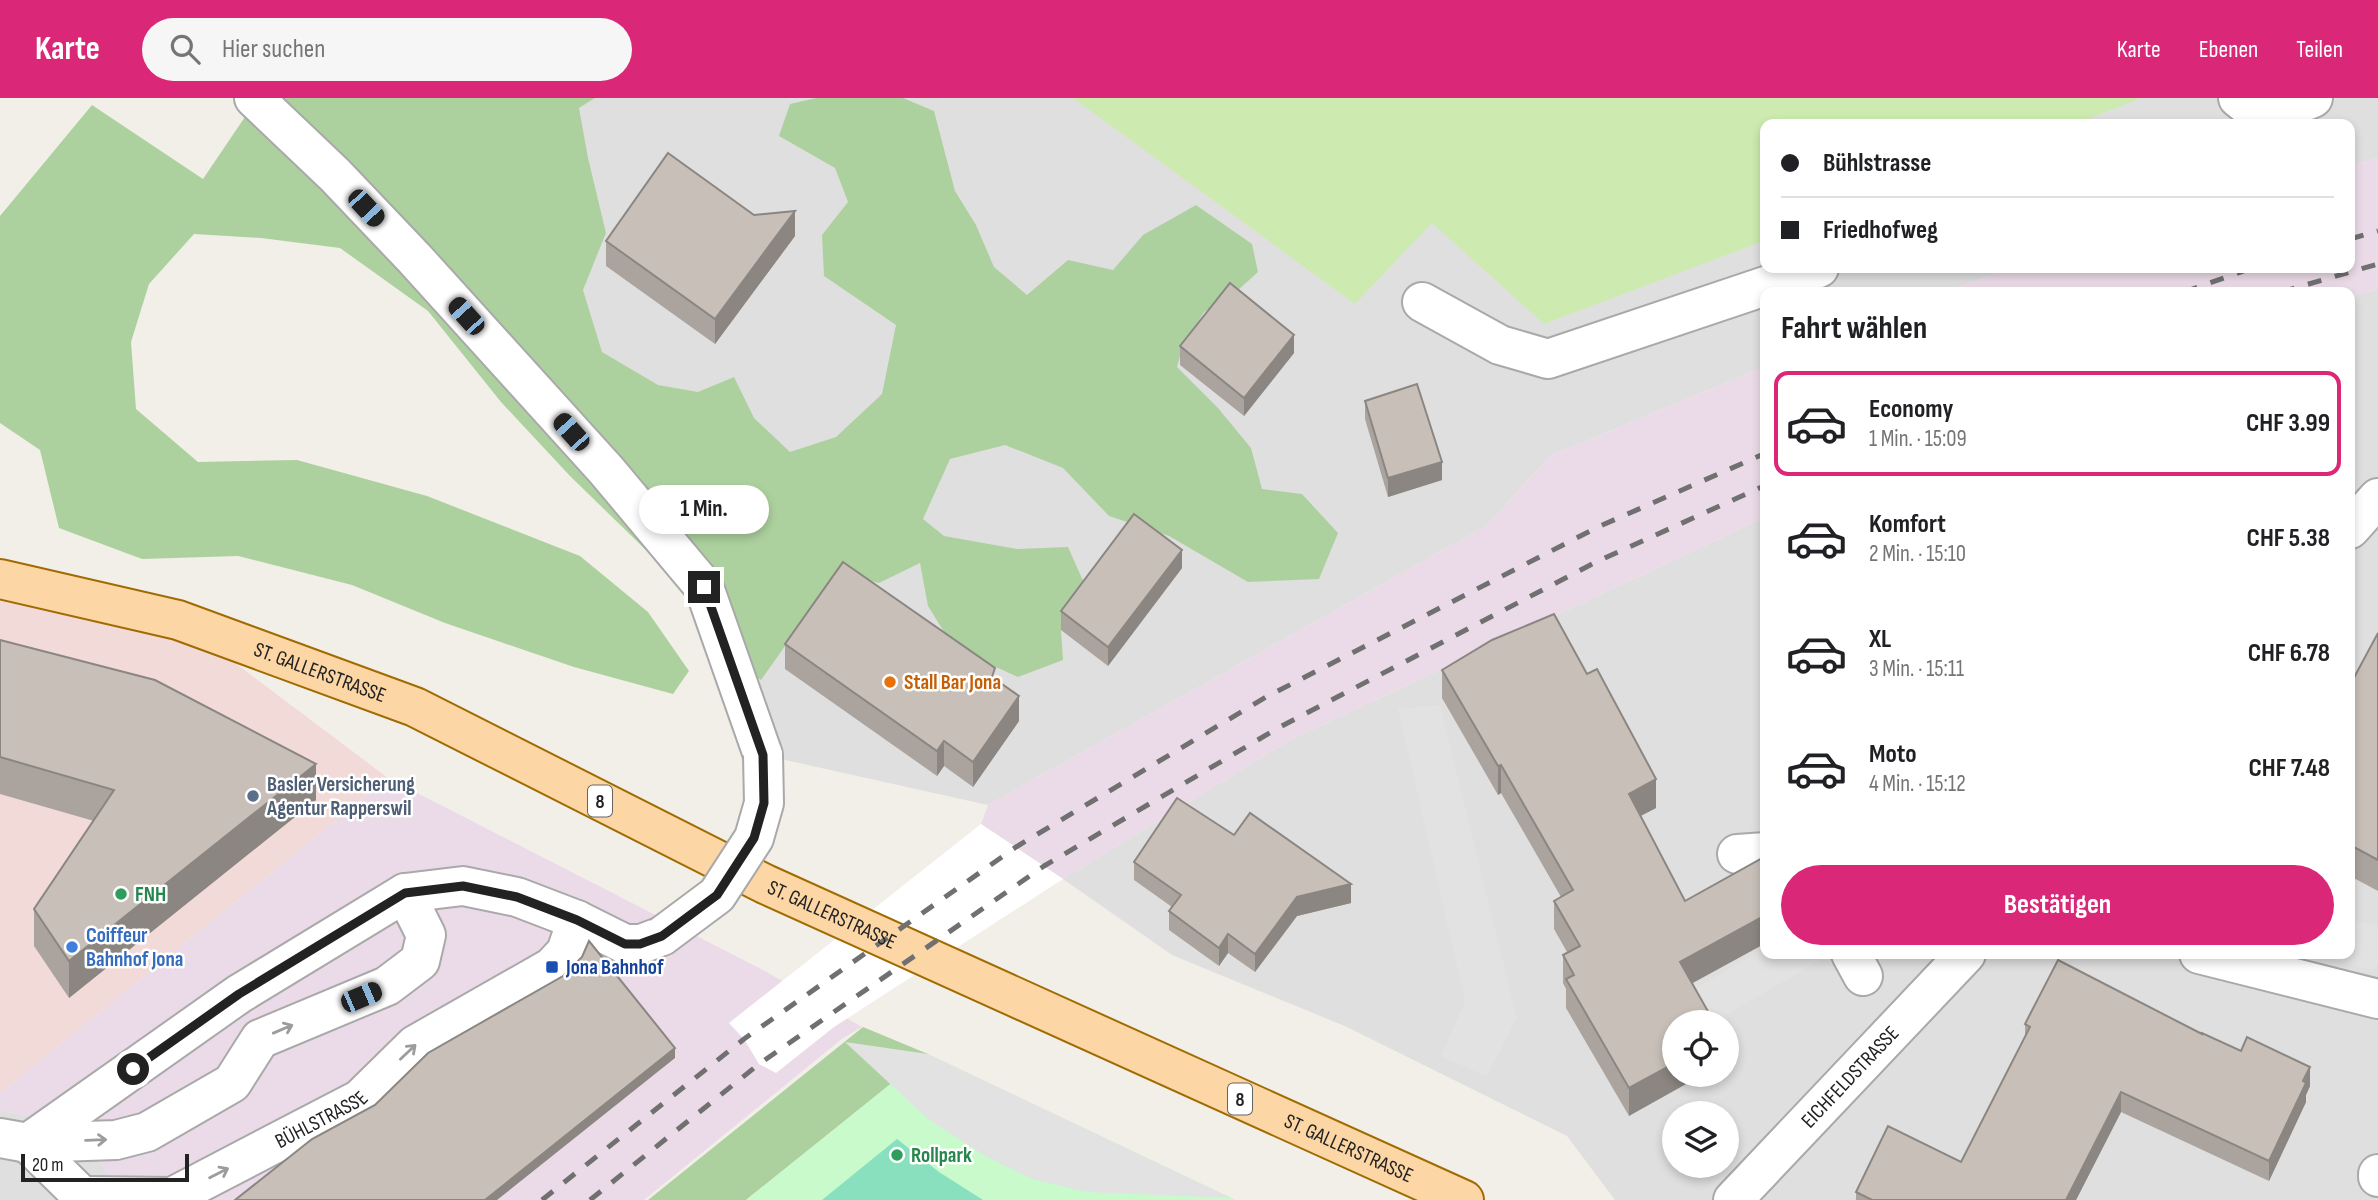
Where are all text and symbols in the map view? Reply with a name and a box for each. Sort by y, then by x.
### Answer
search box [142,18,632,81]
text: Karte [35,29,100,69]
icon: search [166,30,204,68]
text: Hier suchen [222,34,325,65]
text: Karte [2117,35,2161,64]
text: Ebenen [2199,35,2258,64]
text: Teilen [2296,35,2343,64]
text: Bühlstrasse [1823,148,1931,179]
car [344,185,389,231]
text: Friedhofweg [1823,215,1938,246]
car [445,293,488,339]
text: Fahrt wählen [1781,309,1927,348]
icon: car [1785,392,1848,455]
text: Economy [1869,394,1953,425]
text: CHF 3.99 [2246,408,2330,439]
car [550,409,593,455]
text: 1 Min. · 15:09 [1869,425,1967,453]
callout: 1 Min. [639,486,769,534]
text: 1 Min. [680,495,728,523]
icon: car [1785,507,1848,570]
text: Komfort [1869,509,1946,540]
text: CHF 5.38 [2247,523,2330,554]
text: 2 Min. · 15:10 [1869,540,1966,568]
route end [688,571,720,603]
icon: car [1785,622,1848,685]
text: XL [1869,624,1891,655]
street label: ST. GALLERSTRASSE [250,637,389,708]
text: CHF 6.78 [2248,638,2330,669]
text: 3 Min. · 15:11 [1869,655,1964,683]
place label: Stall Bar Jona [904,670,1001,695]
marker: Stall Bar Jona [882,674,898,690]
icon: car [1785,737,1848,800]
text: Moto [1869,739,1917,770]
text: CHF 7.48 [2248,753,2330,784]
text: 4 Min. · 15:12 [1869,770,1966,798]
place label: Basler Versicherung Agentur Rapperswil [266,772,415,821]
road number: 8 [588,786,612,816]
marker: Basler Versicherung Agentur Rapperswil [245,788,261,804]
button: Bestätigen [1781,865,2334,945]
street label: ST. GALLERSTRASSE [764,875,900,955]
place label: FNH [135,882,166,907]
marker: FNH [113,886,129,902]
place label: Coiffeur Bahnhof Jona [86,923,183,972]
marker: Coiffeur Bahnhof Jona [64,939,80,955]
place label: Jona Bahnhof [565,955,664,980]
marker: Jona Bahnhof [544,959,560,975]
car [338,979,385,1015]
map controls [1662,1010,1739,1178]
button: locate [1662,1010,1739,1087]
street label: EICHFELDSTRASSE [1796,1021,1904,1133]
one-way arrow [272,1022,294,1035]
one-way arrow [399,1043,416,1060]
route start [117,1053,149,1085]
road number: 8 [1228,1084,1252,1114]
street label: BÜHLSTRASSE [271,1086,374,1154]
button: layers [1662,1101,1739,1178]
street label: ST. GALLERSTRASSE [1280,1108,1417,1188]
one-way arrow [84,1134,107,1147]
place label: Rollpark [911,1143,972,1168]
marker: Rollpark [889,1147,905,1163]
scale bar [21,1151,189,1183]
text: 20 m [32,1154,64,1177]
one-way arrow [208,1165,229,1179]

